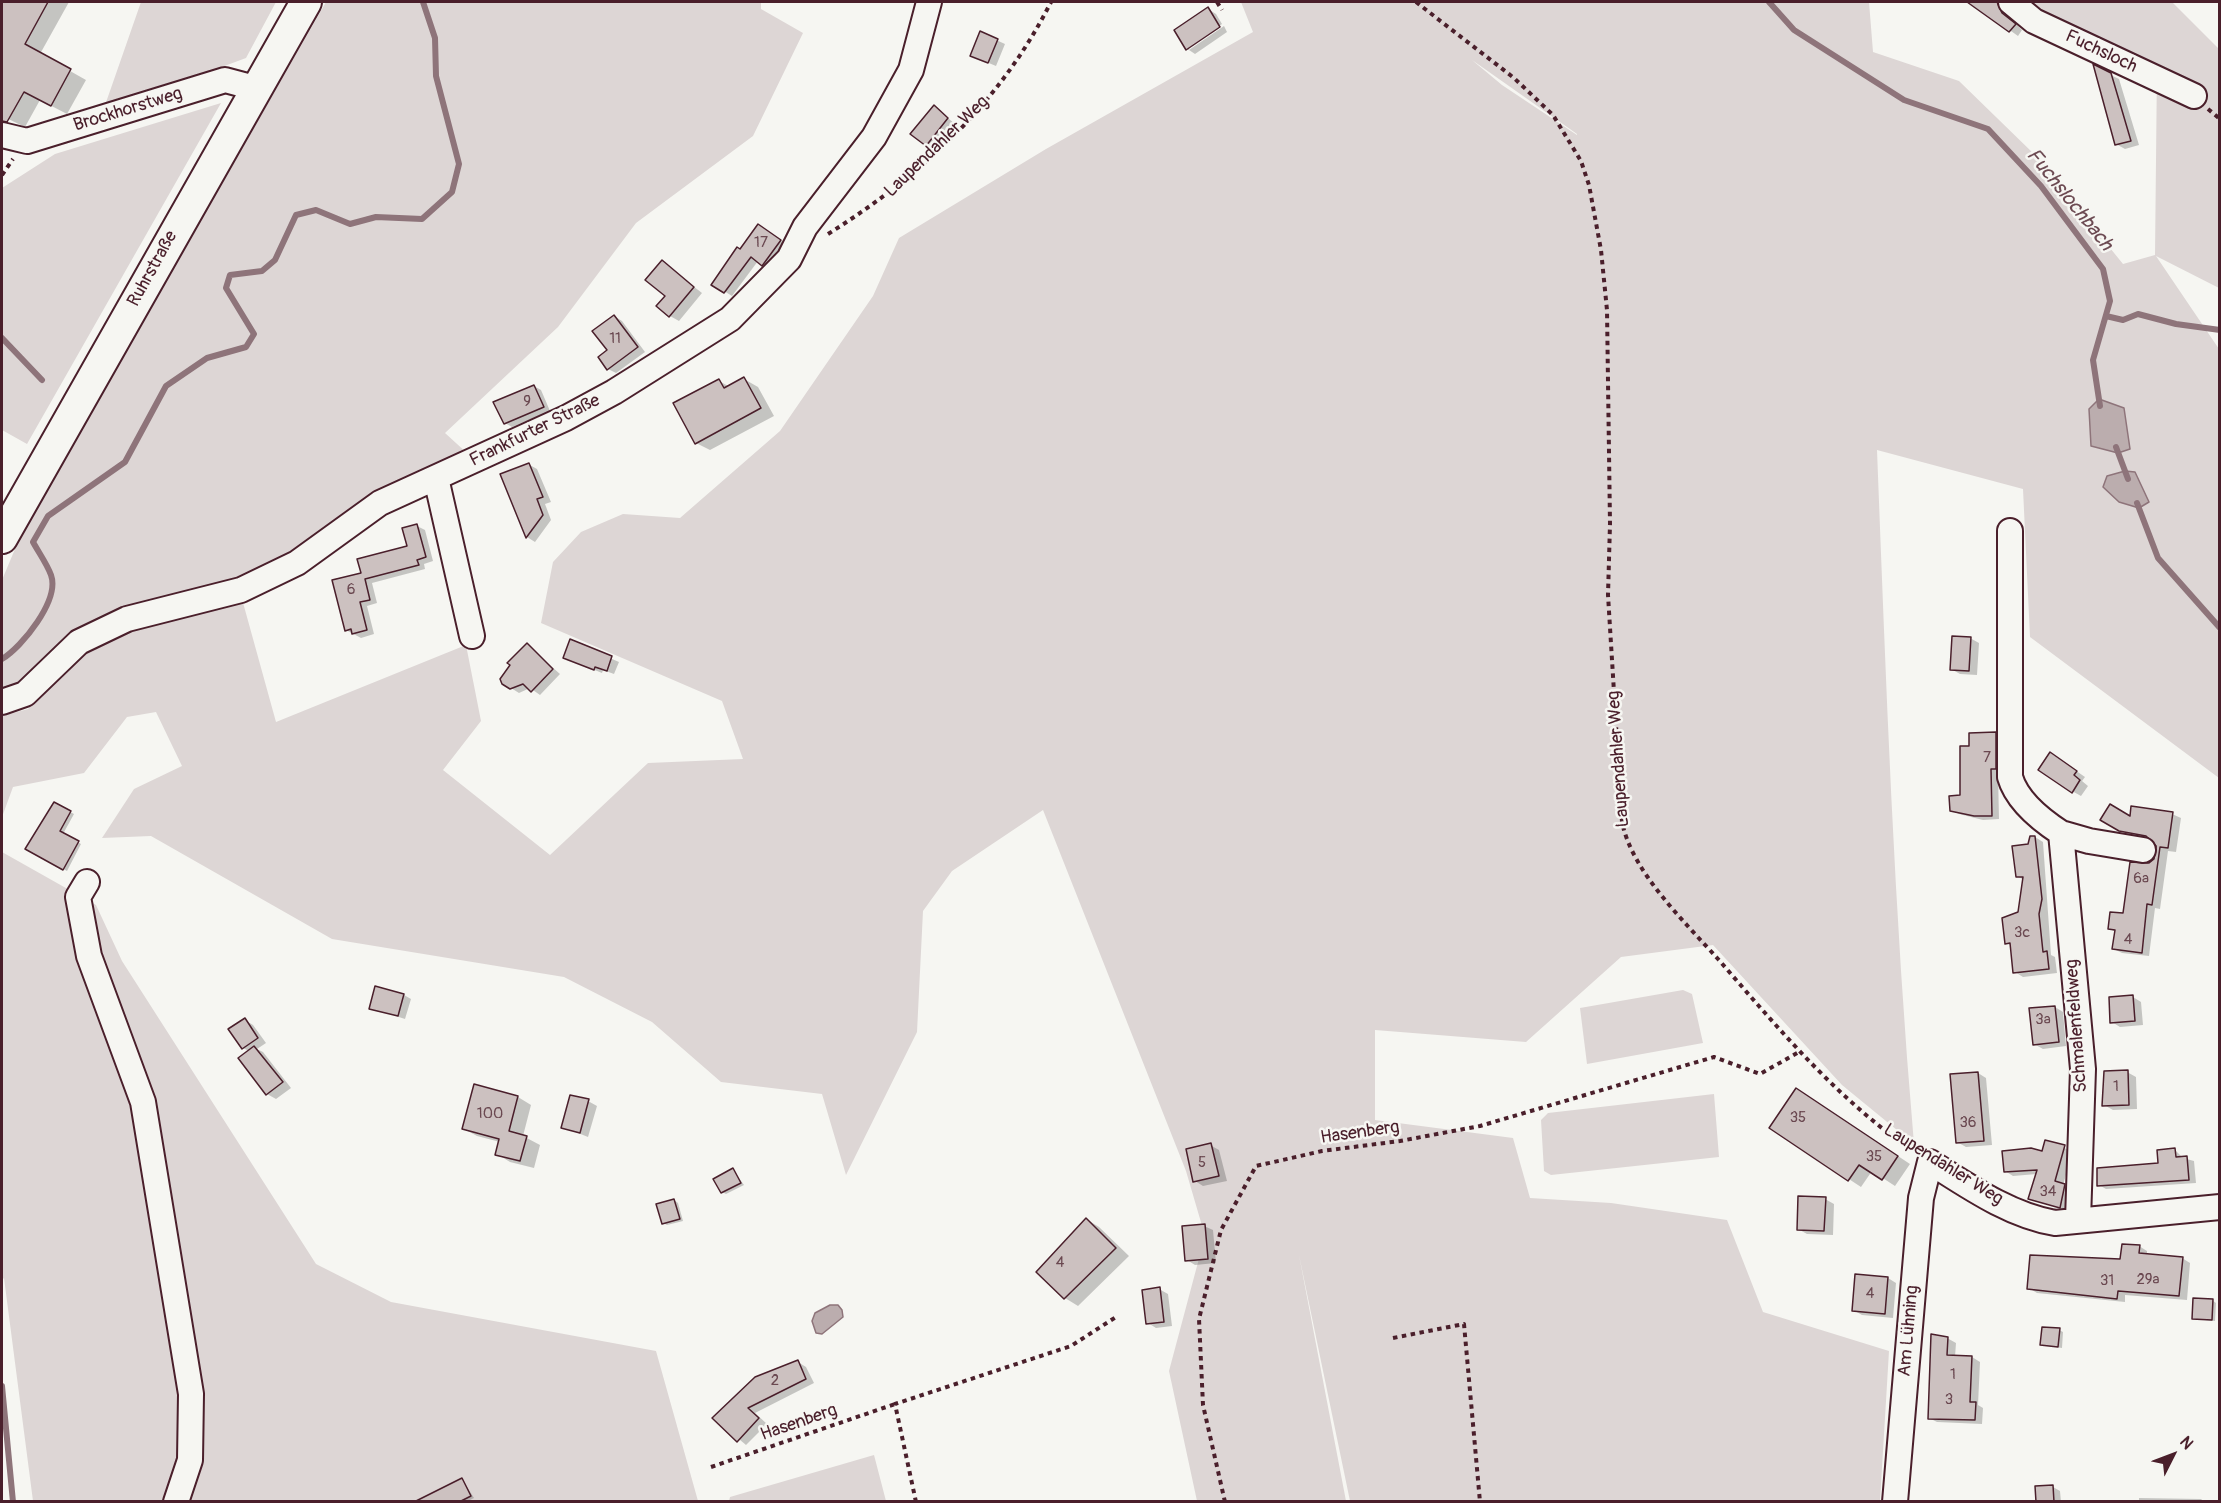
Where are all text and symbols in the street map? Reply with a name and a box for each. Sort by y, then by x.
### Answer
street label: Fuchsloch [2062,26,2140,78]
street label: Brockhorstweg [71,83,185,137]
street label: Laupendahler Weg [880,92,994,202]
water label: Fuchslochbach [2021,144,2117,256]
street label: Ruhrstraße [123,227,183,311]
house number: 17 [754,234,768,252]
house number: 11 [609,330,621,348]
street label: Frankfurter Straße [466,390,604,472]
house number: 9 [523,393,531,411]
house number: 6 [347,581,355,599]
street label: Laupendahler Weg [1603,690,1635,828]
house number: 7 [1983,749,1991,767]
house number: 6a [2133,870,2149,888]
house number: 3c [2014,924,2030,942]
house number: 4 [2124,931,2132,949]
street label: Schmalenfeldweg [2062,959,2092,1093]
house number: 3a [2035,1011,2051,1029]
house number: 1 [2113,1078,2119,1096]
house number: 100 [477,1105,503,1123]
house number: 35 [1790,1109,1806,1127]
house number: 36 [1959,1114,1977,1132]
street label: Hasenberg [1319,1117,1401,1149]
street label: Laupendahler Weg [1879,1120,2007,1210]
house number: 35 [1866,1148,1882,1166]
house number: 5 [1198,1154,1206,1172]
house number: 34 [2039,1183,2057,1201]
house number: 4 [1056,1254,1064,1272]
house number: 29a [2136,1271,2160,1289]
house number: 31 [2100,1272,2114,1290]
street label: Am Lühning [1894,1284,1924,1378]
house number: 4 [1866,1285,1874,1303]
house number: 1 [1950,1366,1956,1384]
house number: 2 [771,1372,779,1390]
house number: 3 [1945,1391,1953,1409]
street label: Hasenberg [758,1400,840,1446]
north arrow [2143,1425,2203,1485]
text: N [2175,1432,2197,1454]

